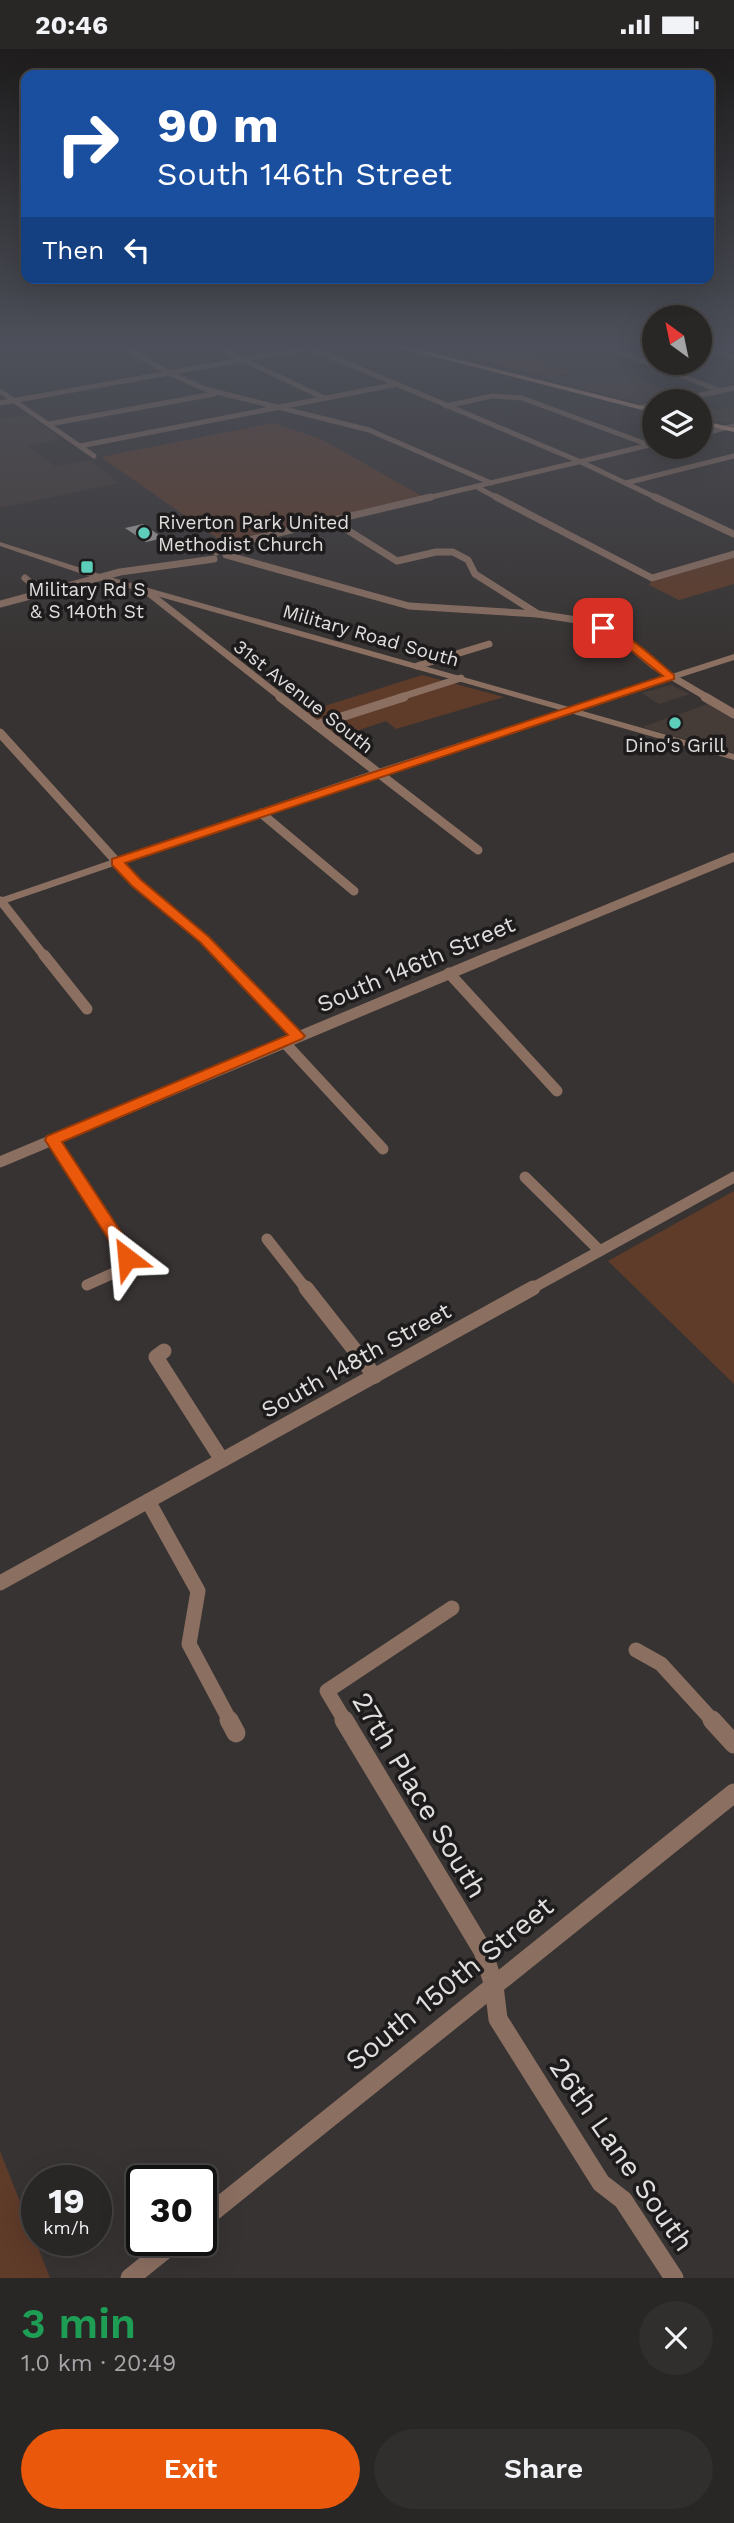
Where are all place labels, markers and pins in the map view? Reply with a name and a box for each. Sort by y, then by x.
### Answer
place label: Riverton Park United Methodist Church [158,511,349,556]
marker: Riverton Park United Methodist Church [136,525,152,541]
marker: Military Rd S & S 140th St [79,559,95,575]
place label: Military Rd S & S 140th St [28,578,146,623]
pin [573,598,633,658]
marker: Dino's Grill [667,715,683,731]
place label: Dino's Grill [625,734,725,757]

